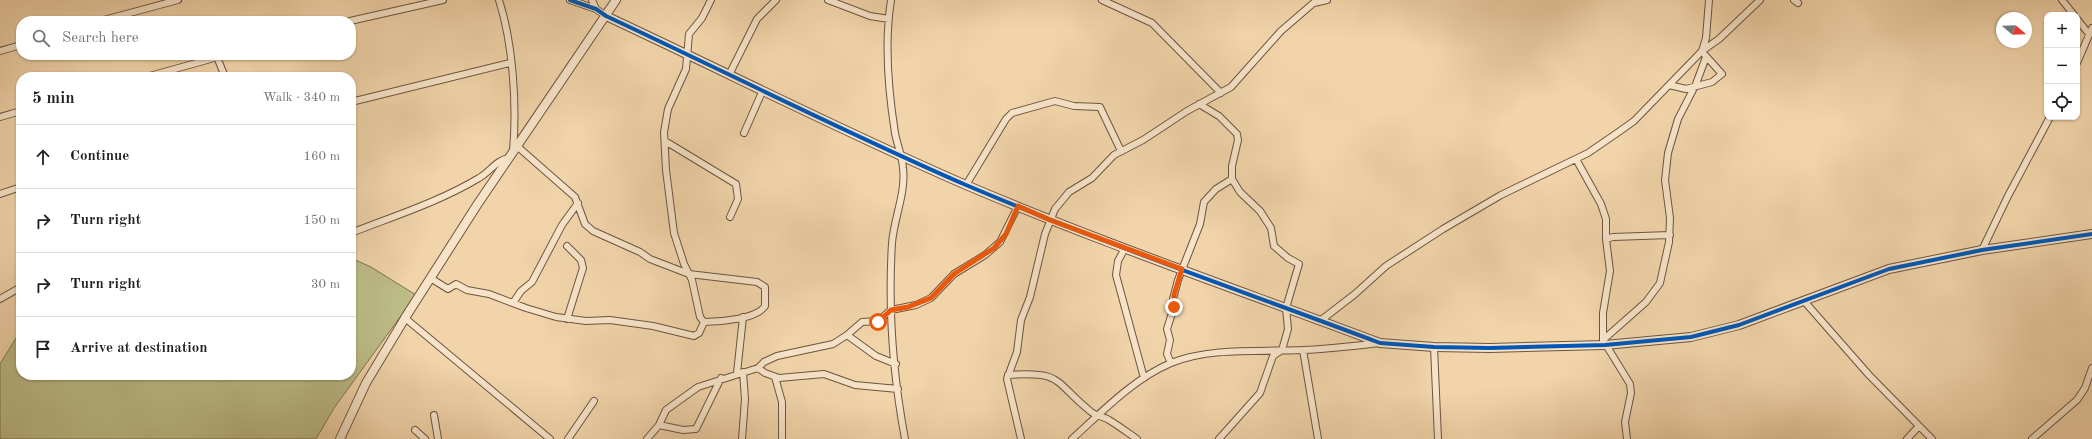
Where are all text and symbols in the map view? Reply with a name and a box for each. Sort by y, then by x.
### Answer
north arrow [1996,12,2032,48]
map controls [2044,12,2080,120]
button: + [2044,12,2080,48]
search box [16,16,356,60]
icon: search [30,27,52,49]
text: Search here [62,31,139,46]
button: − [2044,48,2080,84]
button: locate [2044,84,2080,120]
text: 5 min [32,90,75,107]
text: Walk · 340 m [263,91,340,104]
icon: ahead [32,146,54,168]
text: Continue [70,149,129,164]
text: 160 m [303,150,340,163]
icon: right [32,210,54,232]
text: Turn right [70,213,141,228]
text: 150 m [303,214,340,227]
icon: right [32,274,54,296]
text: Turn right [70,277,141,292]
text: 30 m [311,278,340,291]
route end [1165,298,1183,316]
route start [869,313,887,331]
icon: arrive [32,338,54,360]
text: Arrive at destination [70,341,208,356]

